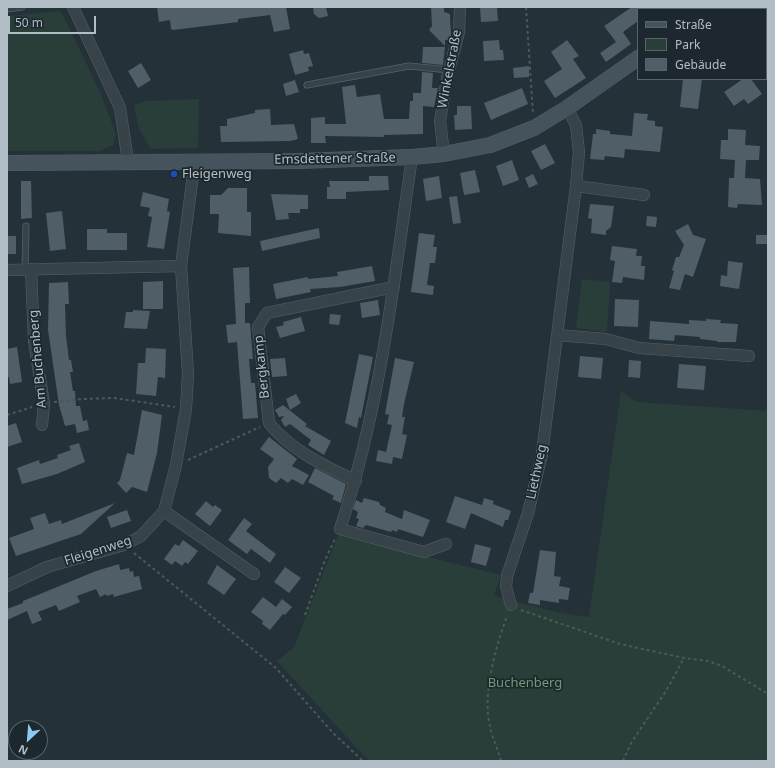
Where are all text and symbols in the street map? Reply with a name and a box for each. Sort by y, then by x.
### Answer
scale bar [10,8,98,34]
legend [637,8,767,80]
text: 50 m [15,14,43,31]
text: Straße [675,16,712,33]
street label: Winkelstraße [435,28,465,110]
text: Park [675,36,700,53]
text: Gebäude [675,56,726,73]
street label: Emsdettener Straße [274,150,396,168]
place label: Fleigenweg [182,166,252,182]
marker: Fleigenweg [169,169,179,179]
street label: Am Buchenberg [26,309,50,409]
street label: Bergkamp [251,335,273,399]
street label: Liethweg [524,443,550,501]
street label: Fleigenweg [62,533,134,569]
park label: Buchenberg [488,675,562,691]
north arrow [8,720,48,760]
text: N [16,742,30,759]

